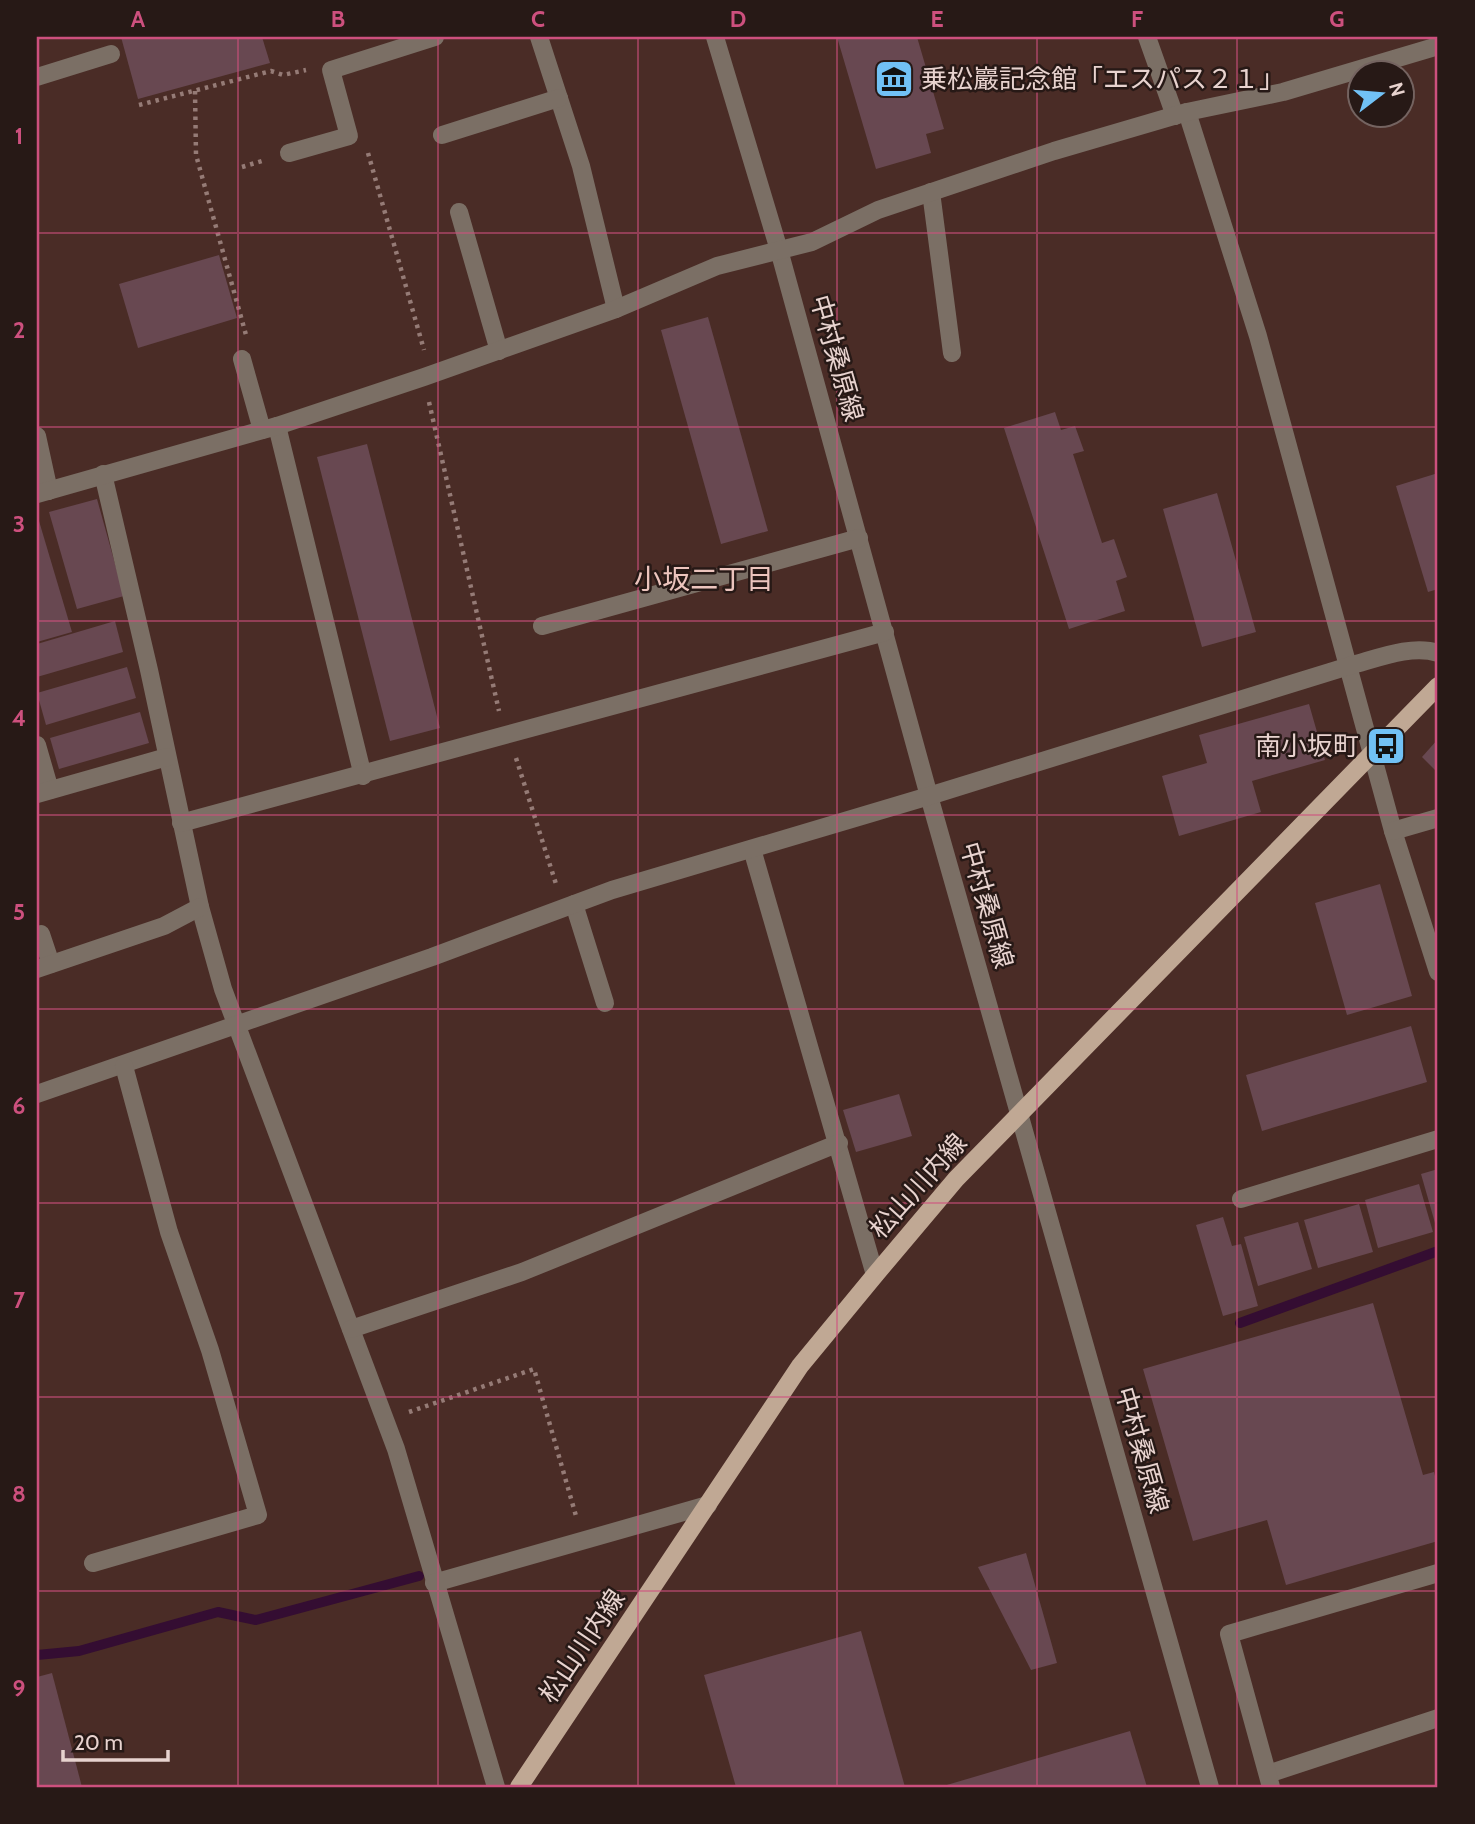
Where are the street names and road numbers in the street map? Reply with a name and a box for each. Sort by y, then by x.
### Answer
street label: 中村桑原線 [804,291,870,425]
street label: 中村桑原線 [954,838,1020,972]
street label: 松山川内線 [863,1127,973,1245]
street label: 中村桑原線 [1109,1383,1175,1517]
street label: 松山川内線 [532,1583,632,1709]

